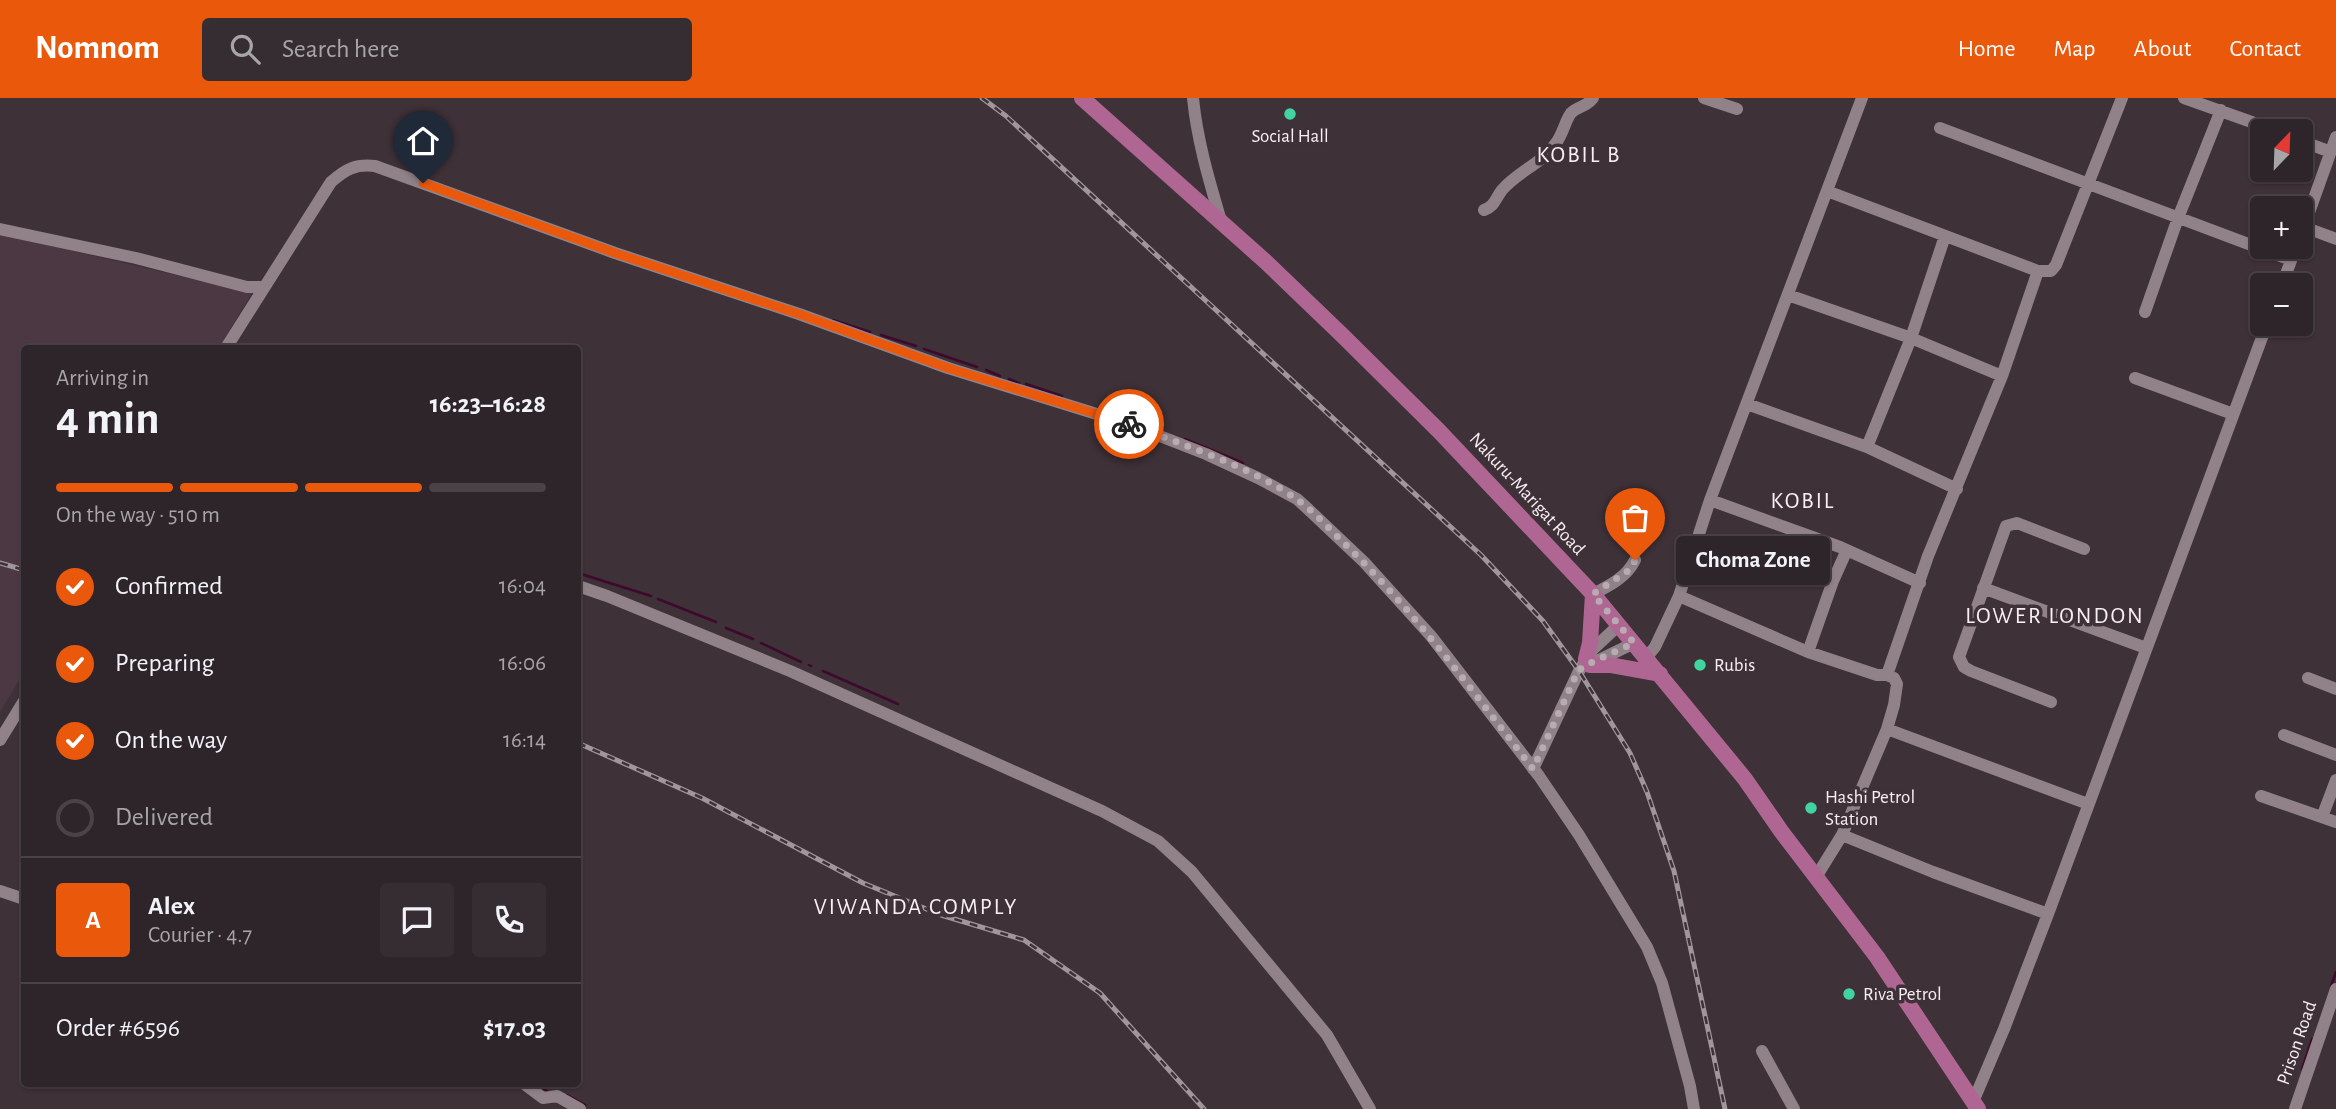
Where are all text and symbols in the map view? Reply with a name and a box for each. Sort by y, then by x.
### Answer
search box [202,18,692,81]
icon: search [226,30,264,68]
text: Nomnom [35,32,160,65]
text: Search here [282,36,400,62]
text: Home [1958,37,2016,61]
text: Map [2054,37,2096,61]
text: About [2134,37,2191,61]
text: Contact [2229,37,2301,61]
marker: Social Hall [1282,106,1298,122]
pin [393,111,453,183]
north arrow [2250,119,2314,182]
map controls [2250,119,2313,336]
icon: home [404,122,442,160]
place label: Social Hall [1251,127,1329,146]
district label: KOBIL B [1537,144,1621,167]
button: + [2250,196,2313,259]
button: − [2250,273,2313,336]
text: Arriving in [56,367,149,390]
courier [1094,389,1164,459]
text: 16:23–16:28 [430,391,546,417]
text: 4 min [56,396,160,442]
icon: bike [1110,405,1148,443]
street label: Nakuru-Marigat Road [1466,429,1588,559]
pin [1605,488,1665,560]
district label: KOBIL [1771,490,1835,513]
icon: bag [1616,499,1654,537]
text: On the way · 510 m [56,504,220,527]
callout: Choma Zone [1677,536,1831,584]
text: Choma Zone [1695,549,1811,572]
icon: check [56,568,94,606]
text: Confirmed [115,573,223,599]
text: 16:04 [499,575,546,598]
district label: LOWER LONDON [1965,605,2145,628]
icon: check [56,645,94,683]
text: Preparing [115,650,214,676]
text: 16:06 [499,652,546,675]
place label: Rubis [1714,656,1755,675]
marker: Rubis [1692,657,1708,673]
icon: check [56,722,94,760]
text: On the way [115,727,227,753]
text: 16:14 [503,729,546,752]
place label: Hashi Petrol Station [1825,788,1915,829]
marker: Hashi Petrol Station [1803,800,1819,816]
text: Delivered [115,804,213,830]
button: chat [380,883,454,957]
button: phone [472,883,546,957]
text: Alex [148,893,195,919]
district label: VIWANDA COMPLY [814,896,1018,919]
text: A [85,907,101,933]
text: Courier · 4.7 [148,924,252,947]
place label: Riva Petrol [1863,985,1942,1004]
marker: Riva Petrol [1841,986,1857,1002]
street label: Prison Road [2274,999,2320,1087]
text: Order #6596 [56,1015,180,1041]
text: $17.03 [483,1015,546,1041]

